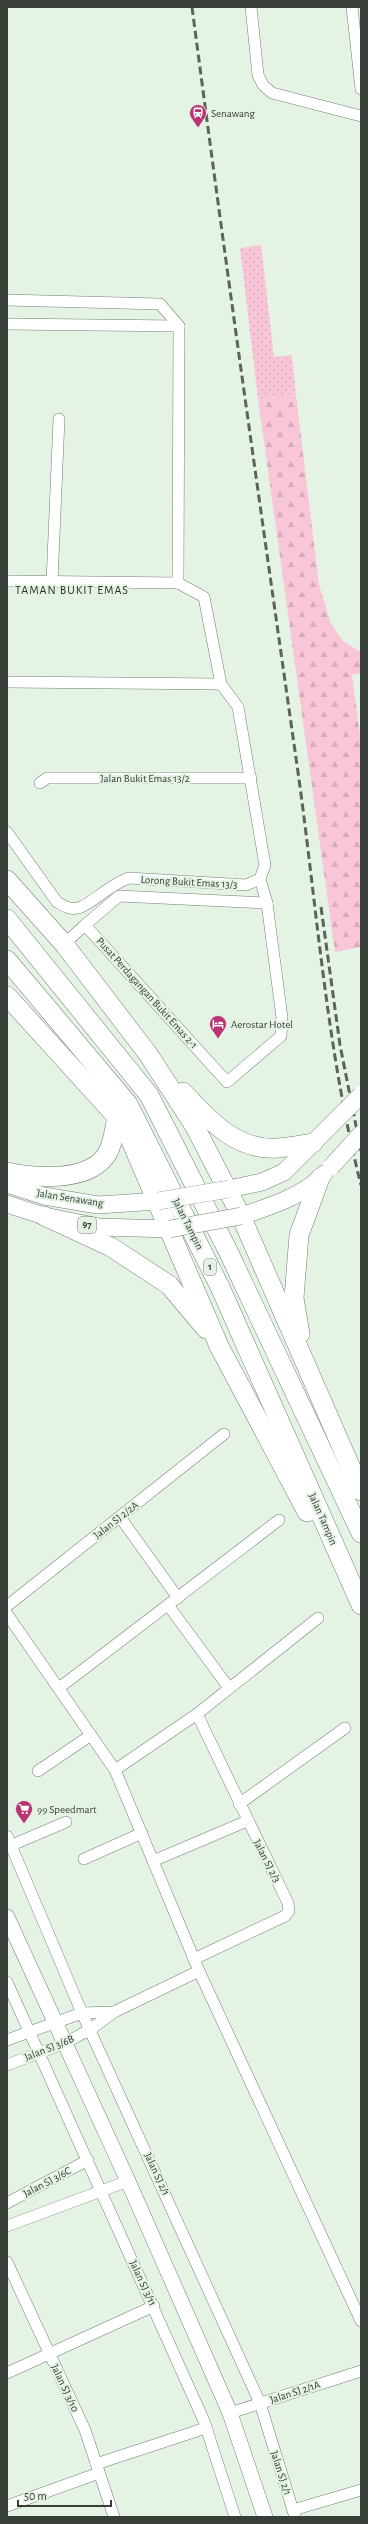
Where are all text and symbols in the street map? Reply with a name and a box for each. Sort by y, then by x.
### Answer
station icon: Senawang [188,103,208,128]
place label: Senawang [211,108,256,119]
district label: TAMAN BUKIT EMAS [15,584,129,596]
street label: Jalan Bukit Emas 13/2 [100,773,190,784]
street label: Lorong Bukit Emas 13/3 [140,874,238,890]
street label: Pusat Perdagangan Bukit Emas 2-1 [94,935,200,1051]
hotel icon: Aerostar Hotel [208,1014,228,1039]
place label: Aerostar Hotel [231,1019,293,1030]
street label: Jalan Senawang [36,1187,105,1209]
street label: Jalan Tampin [170,1197,206,1251]
road number: 97 [78,1217,96,1233]
road number: 1 [204,1259,216,1275]
street label: Jalan Tampin [307,1491,339,1547]
street label: Jalan SJ 2/2A [92,1499,141,1541]
supermarket icon: 99 Speedmart [14,1799,34,1824]
place label: 99 Speedmart [37,1804,97,1815]
street label: Jalan SJ 2/3 [252,1838,283,1885]
street label: Jalan SJ 3/6B [23,2033,76,2063]
street label: Jalan SJ 2/1 [142,2151,172,2197]
street label: Jalan SJ 3/6C [21,2165,73,2199]
street label: Jalan SJ 3/11 [128,2258,158,2308]
street label: Jalan SJ 3/10 [49,2362,81,2414]
street label: Jalan SJ 2/1A [268,2379,322,2405]
street label: Jalan SJ 2/1 [269,2450,293,2496]
scale bar [18,2482,111,2508]
text: 50 m [24,2490,47,2502]

